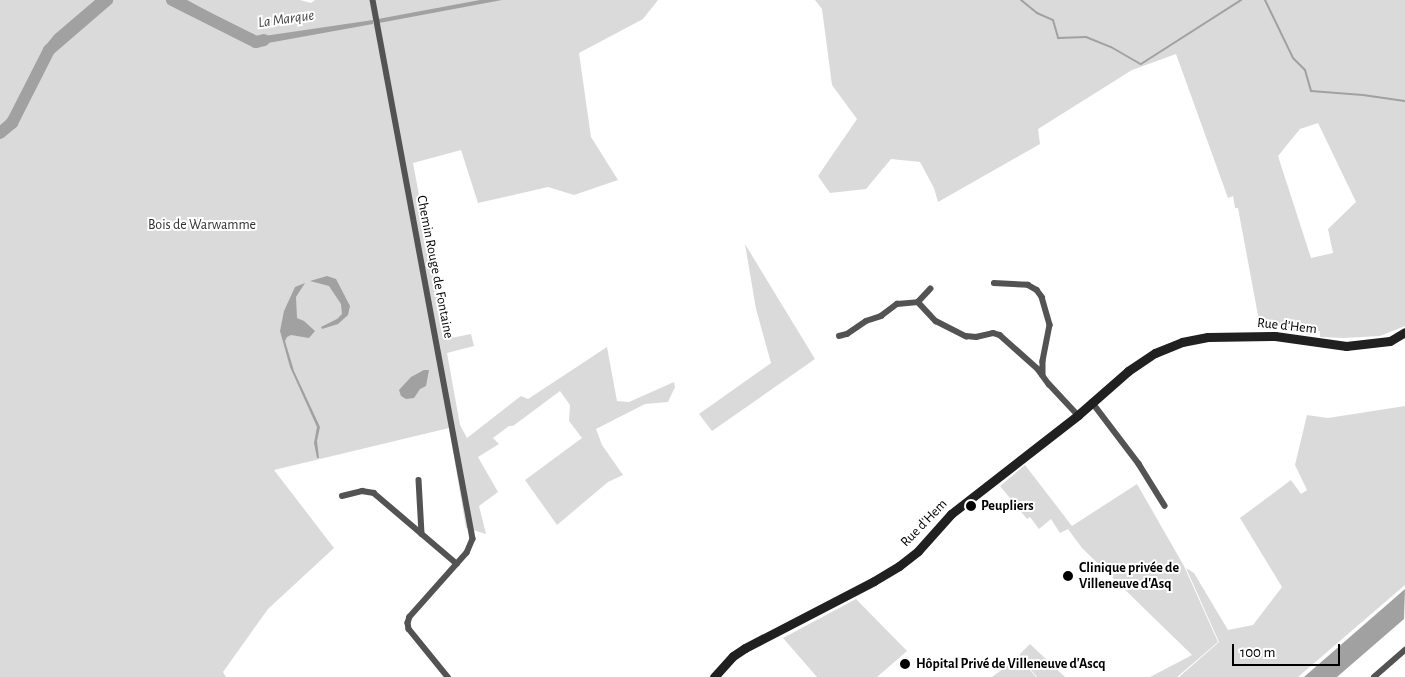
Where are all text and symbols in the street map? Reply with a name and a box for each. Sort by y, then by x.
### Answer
water label: La Marque [257,6,315,32]
street label: Chemin Rouge de Fontaine [413,194,457,340]
park label: Bois de Warwamme [148,217,256,233]
street label: Rue d'Hem [1256,315,1318,337]
street label: Rue d'Hem [897,496,951,550]
place label: Peupliers [981,498,1034,514]
marker: Peupliers [965,500,977,512]
place label: Clinique privée de Villeneuve d'Asq [1079,560,1179,592]
marker: Clinique privée de Villeneuve d'Asq [1061,569,1075,583]
scale bar [1235,634,1342,666]
text: 100 m [1240,645,1275,660]
place label: Hôpital Privé de Villeneuve d'Ascq [916,656,1105,672]
marker: Hôpital Privé de Villeneuve d'Ascq [898,657,912,671]

